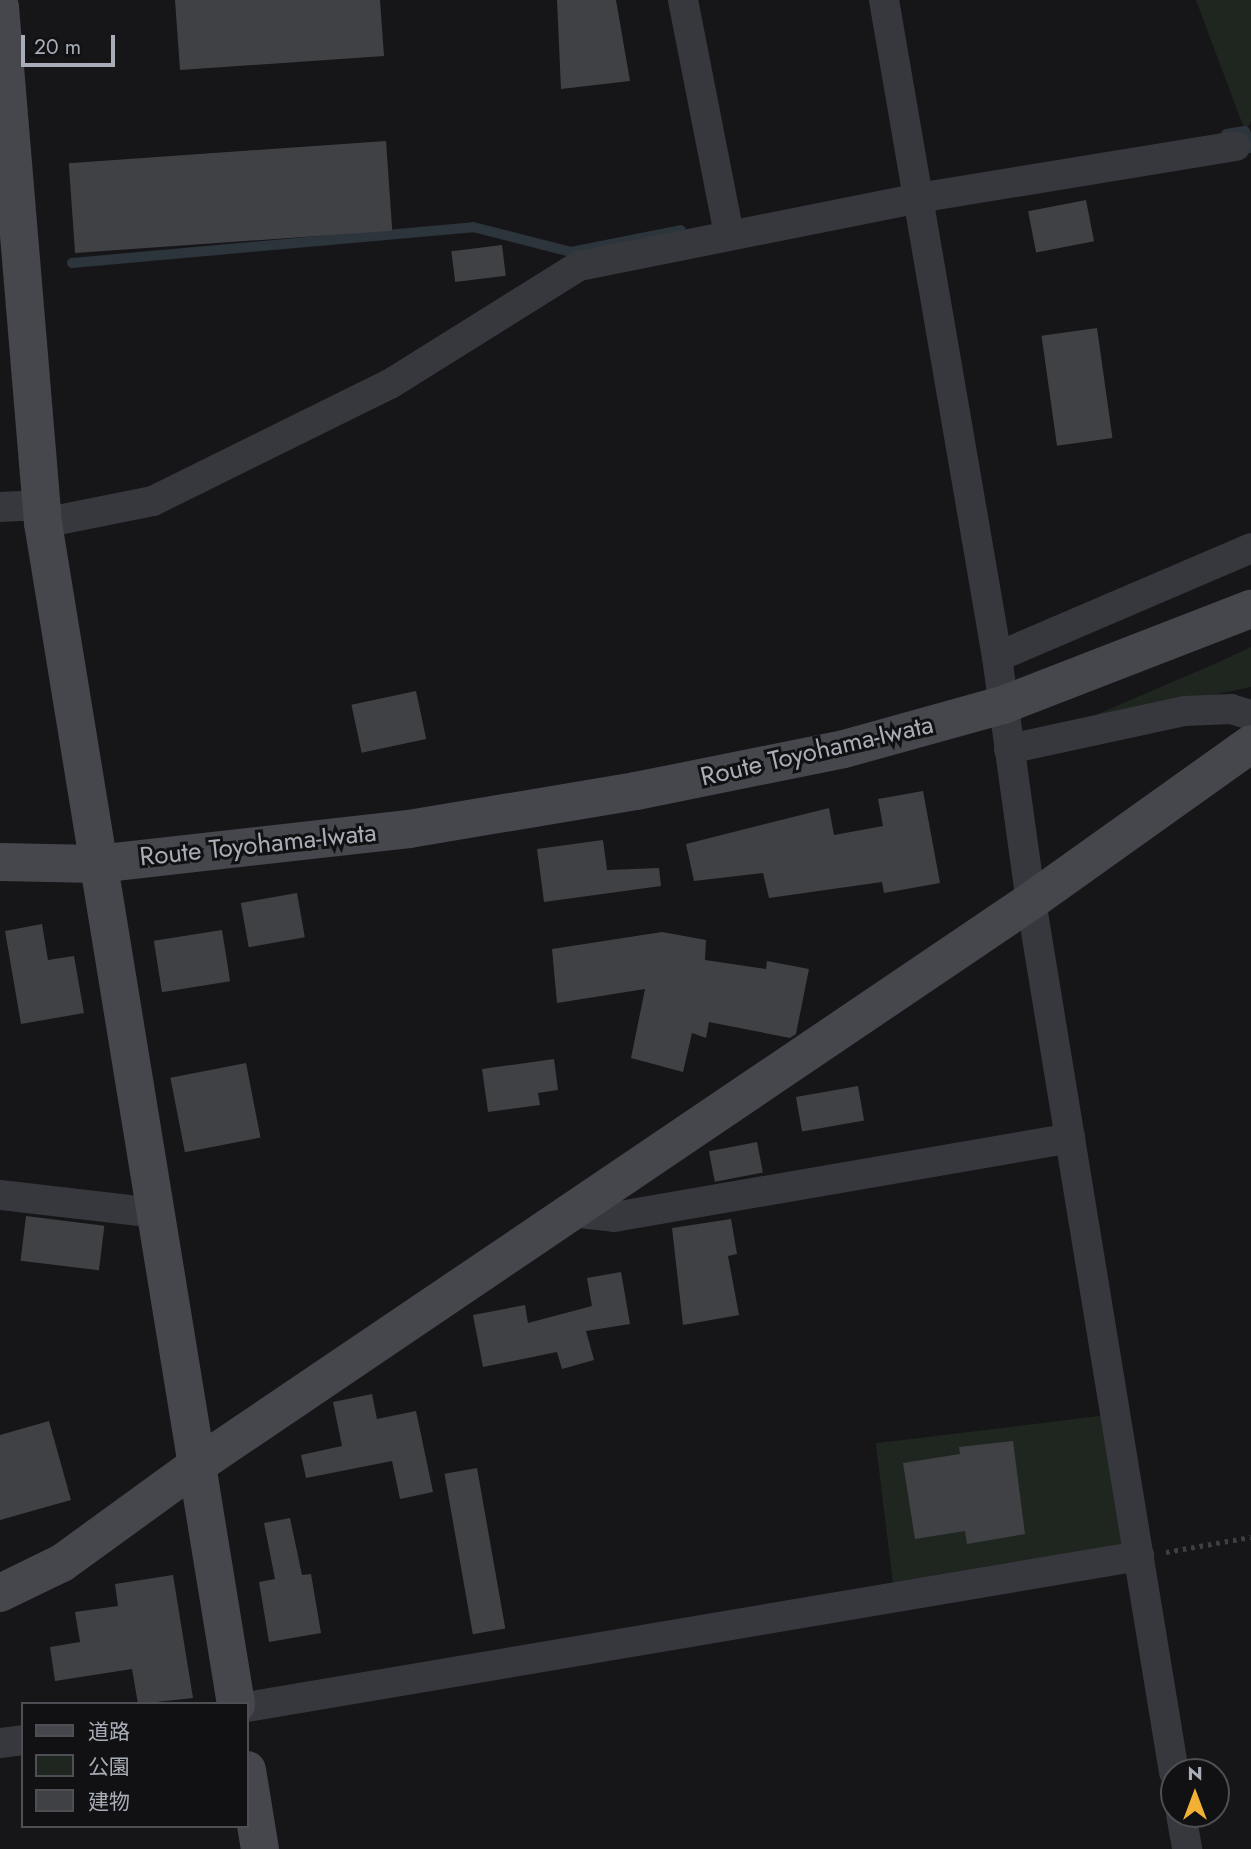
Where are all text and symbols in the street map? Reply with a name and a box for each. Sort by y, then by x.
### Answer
scale bar [24,21,119,65]
text: 20 m [34,32,81,62]
street label: Route Toyohama-Iwata [698,709,936,793]
street label: Route Toyohama-Iwata [138,817,378,873]
legend [21,1702,248,1828]
text: 道路 [88,1717,130,1747]
text: 公園 [88,1752,130,1782]
north arrow [1160,1758,1230,1828]
text: N [1187,1760,1203,1787]
text: 建物 [88,1787,130,1817]

